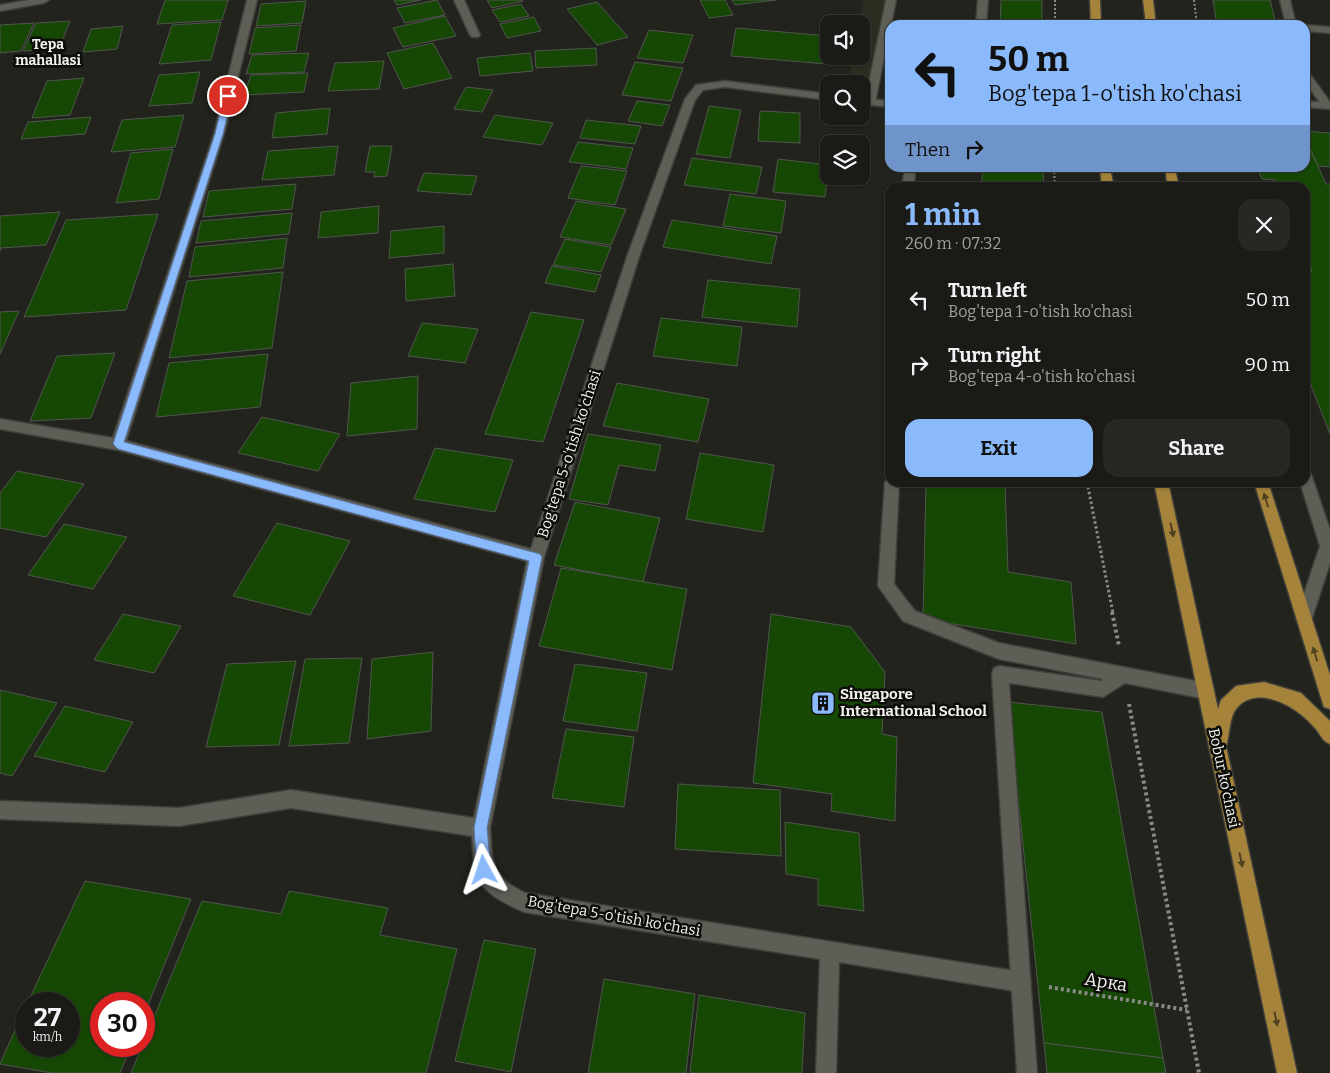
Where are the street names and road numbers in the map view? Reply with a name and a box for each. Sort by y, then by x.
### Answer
street label: Bog'tepa 5-o'tish ko'chasi [533,368,605,540]
street label: Bobur ko'chasi [1205,727,1243,830]
street label: Bog'tepa 5-o'tish ko'chasi [526,892,702,940]
street label: Арка [1083,968,1129,996]

